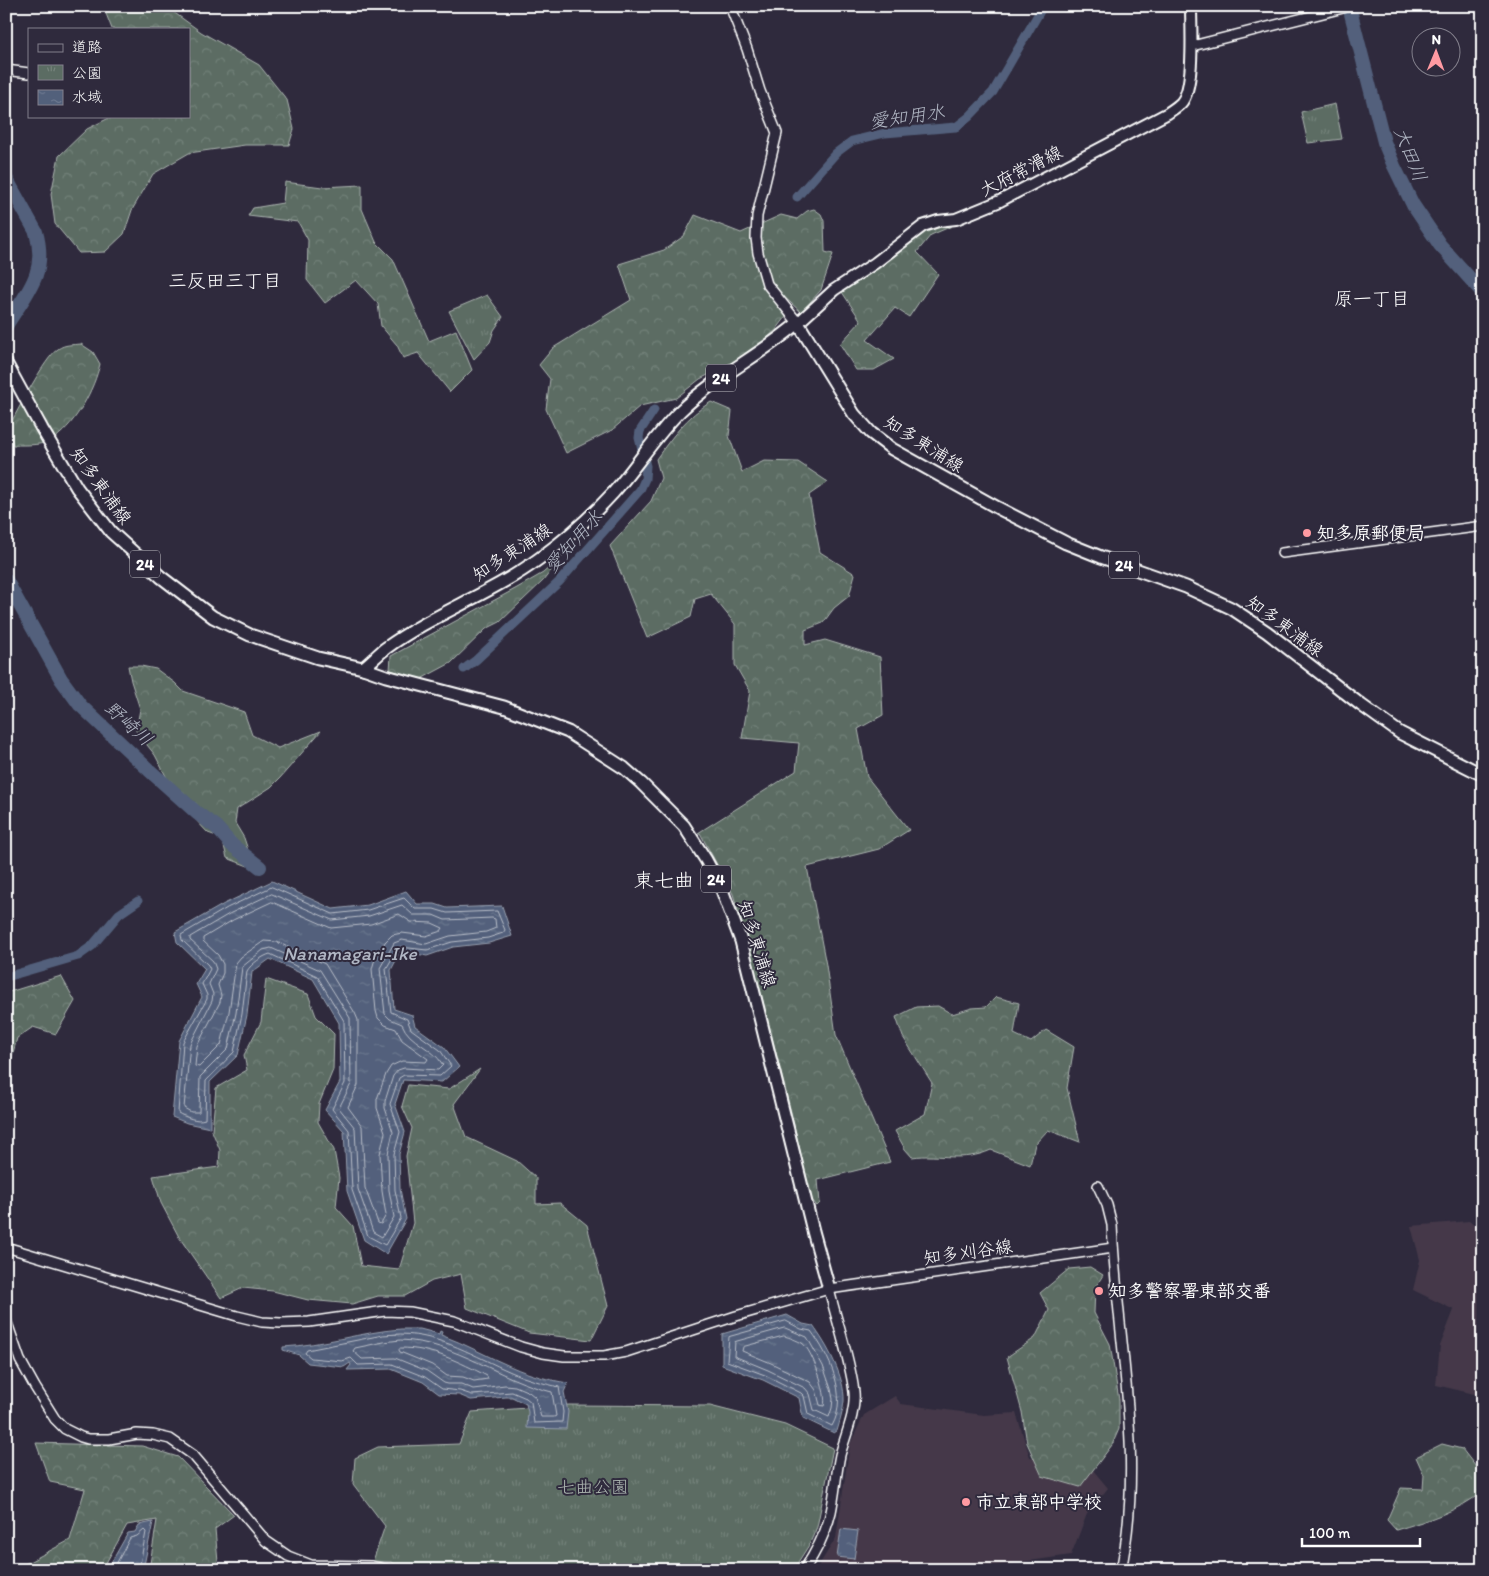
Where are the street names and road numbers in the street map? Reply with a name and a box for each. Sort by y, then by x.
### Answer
street label: 大府常滑線 [976,141,1066,201]
road number: 24 [706,364,736,392]
street label: 知多東浦線 [880,411,968,477]
street label: 知多東浦線 [66,443,136,529]
street label: 知多東浦線 [468,518,556,586]
road number: 24 [130,550,160,578]
road number: 24 [1109,552,1139,578]
street label: 知多東浦線 [1242,591,1328,661]
road number: 24 [701,866,731,892]
street label: 知多東浦線 [733,898,781,990]
street label: 知多刈谷線 [922,1235,1014,1269]

